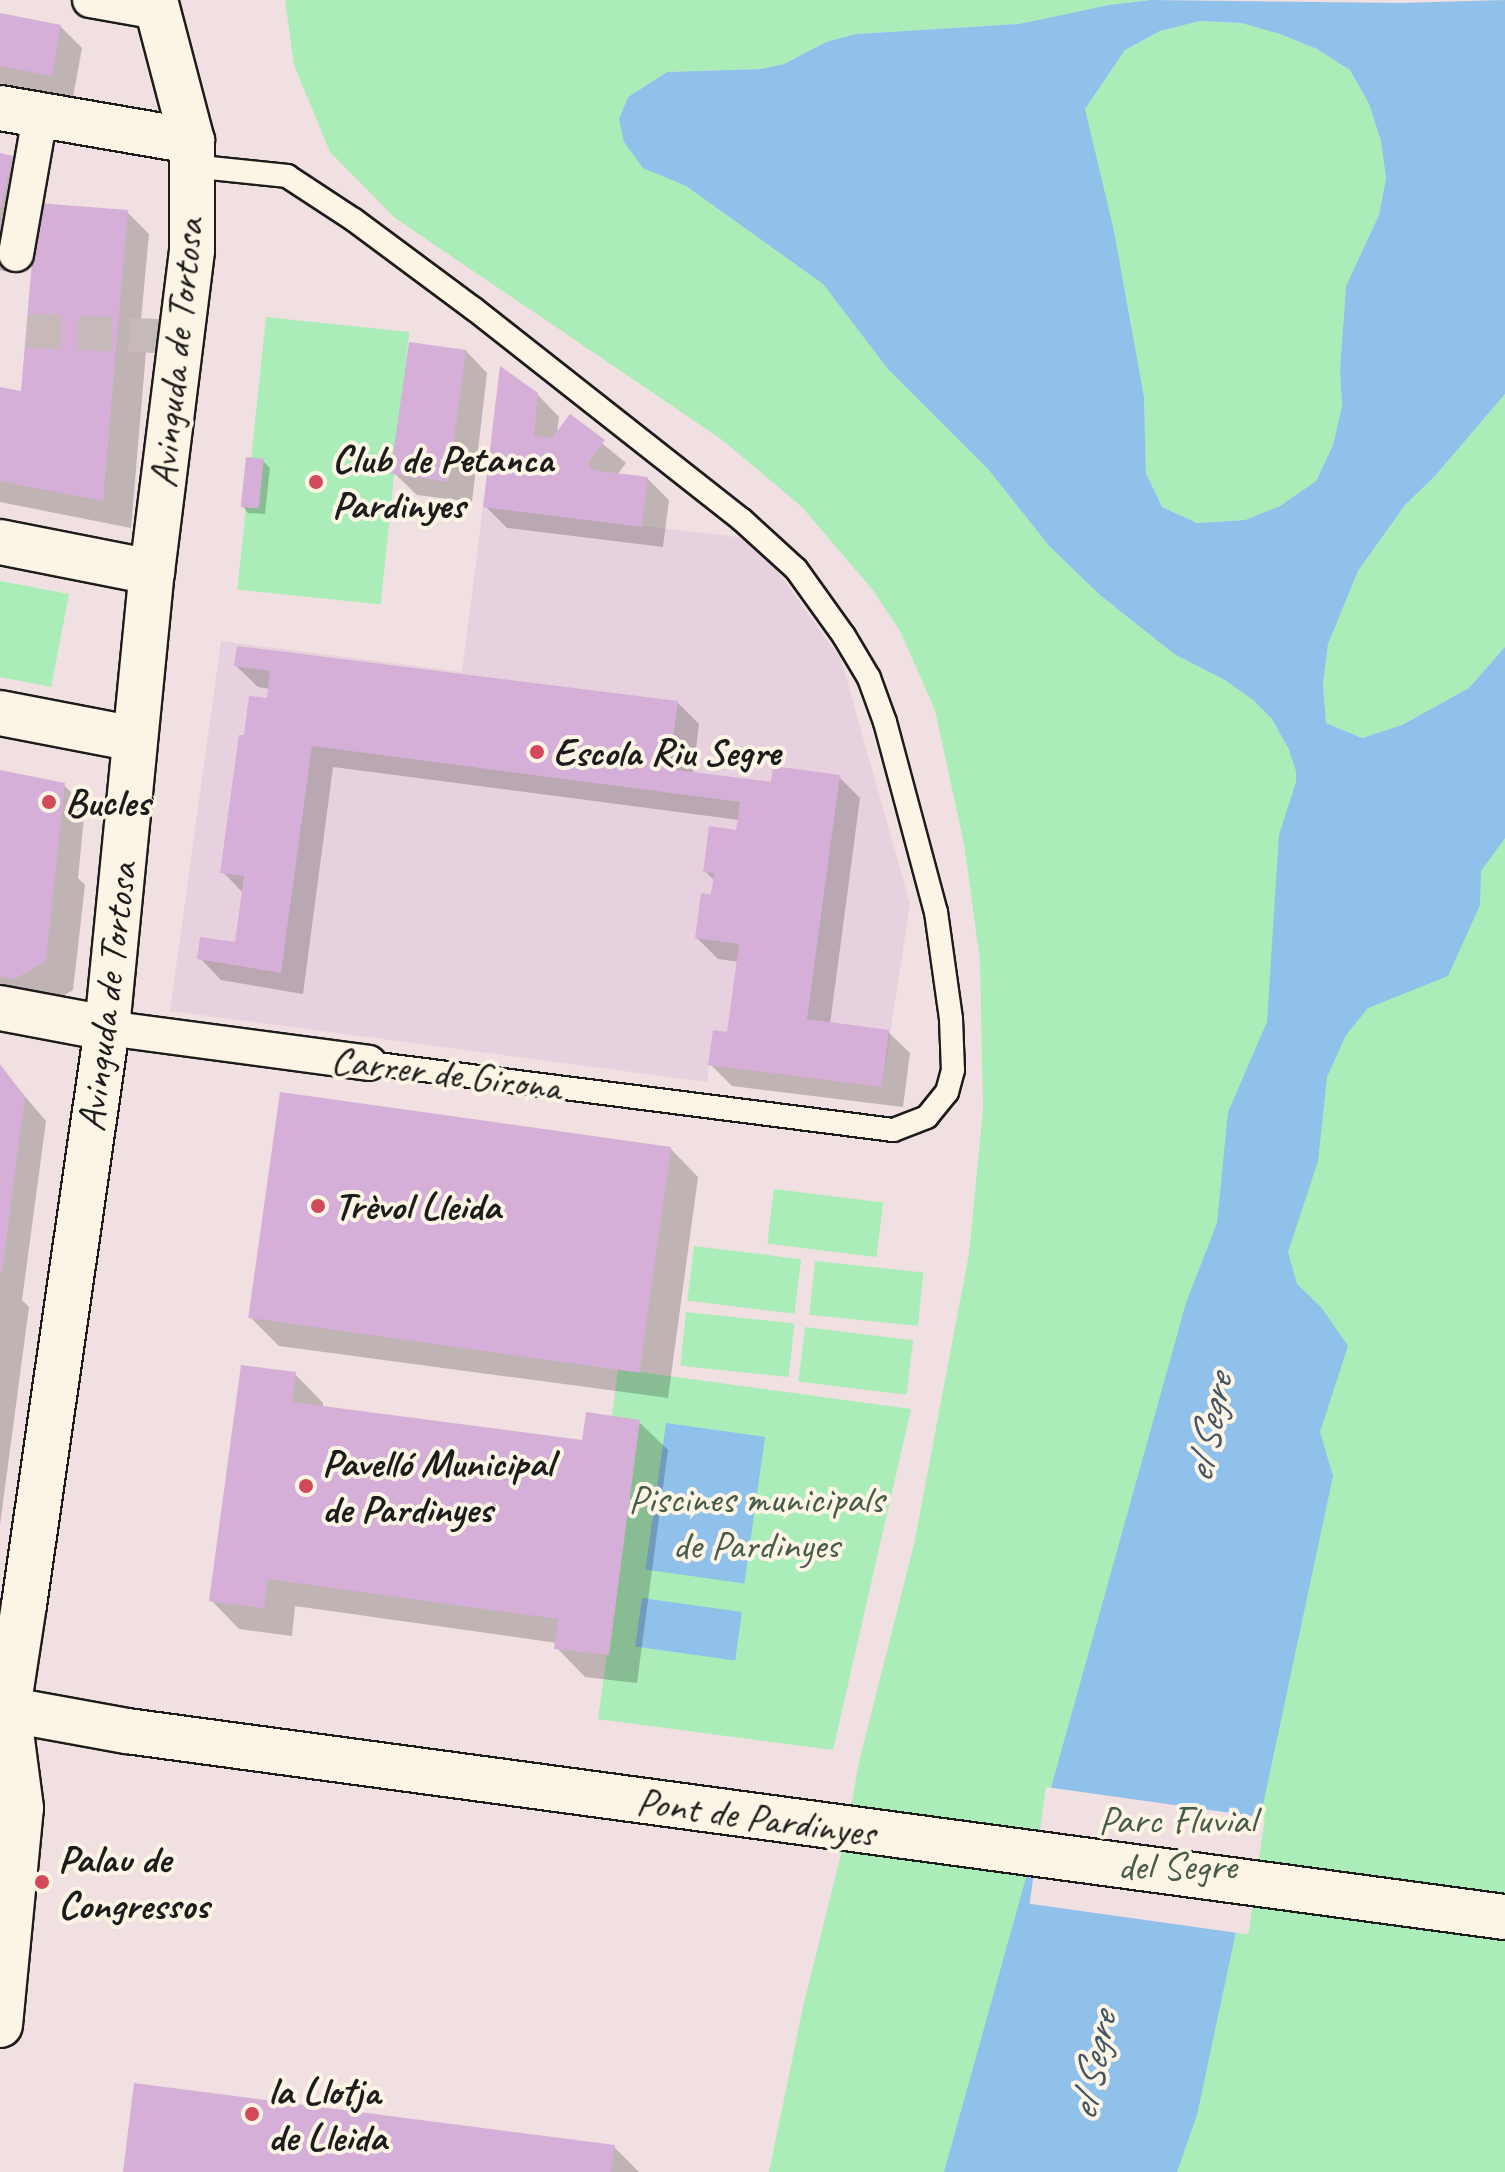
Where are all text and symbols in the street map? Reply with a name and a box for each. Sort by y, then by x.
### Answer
street label: Avinguda de Tortosa [138,217,214,489]
place label: Club de Petanca Pardinyes [332,435,551,529]
marker: Club de Petanca Pardinyes [307,473,325,491]
place label: Escola Riu Segre [553,728,779,776]
marker: Escola Riu Segre [528,743,546,761]
place label: Bucles [65,778,150,826]
marker: Bucles [40,793,58,811]
street label: Avinguda de Tortosa [67,861,147,1133]
street label: Carrer de Girona [328,1035,564,1111]
place label: Trèvol Lleida [334,1182,500,1230]
marker: Trèvol Lleida [309,1197,327,1215]
water label: el Segre [1174,1371,1244,1487]
place label: Pavelló Municipal de Pardinyes [322,1439,553,1533]
park label: Piscines municipals de Pardinyes [629,1475,883,1569]
marker: Pavelló Municipal de Pardinyes [297,1477,315,1495]
street label: Pont de Pardinyes [633,1776,879,1858]
park label: Parc Fluvial del Segre [1099,1796,1255,1890]
place label: Palau de Congressos [58,1835,209,1929]
marker: Palau de Congressos [33,1873,51,1891]
water label: el Segre [1058,2009,1128,2125]
place label: la Llotja de Lleida [268,2067,386,2161]
marker: la Llotja de Lleida [243,2105,261,2123]

